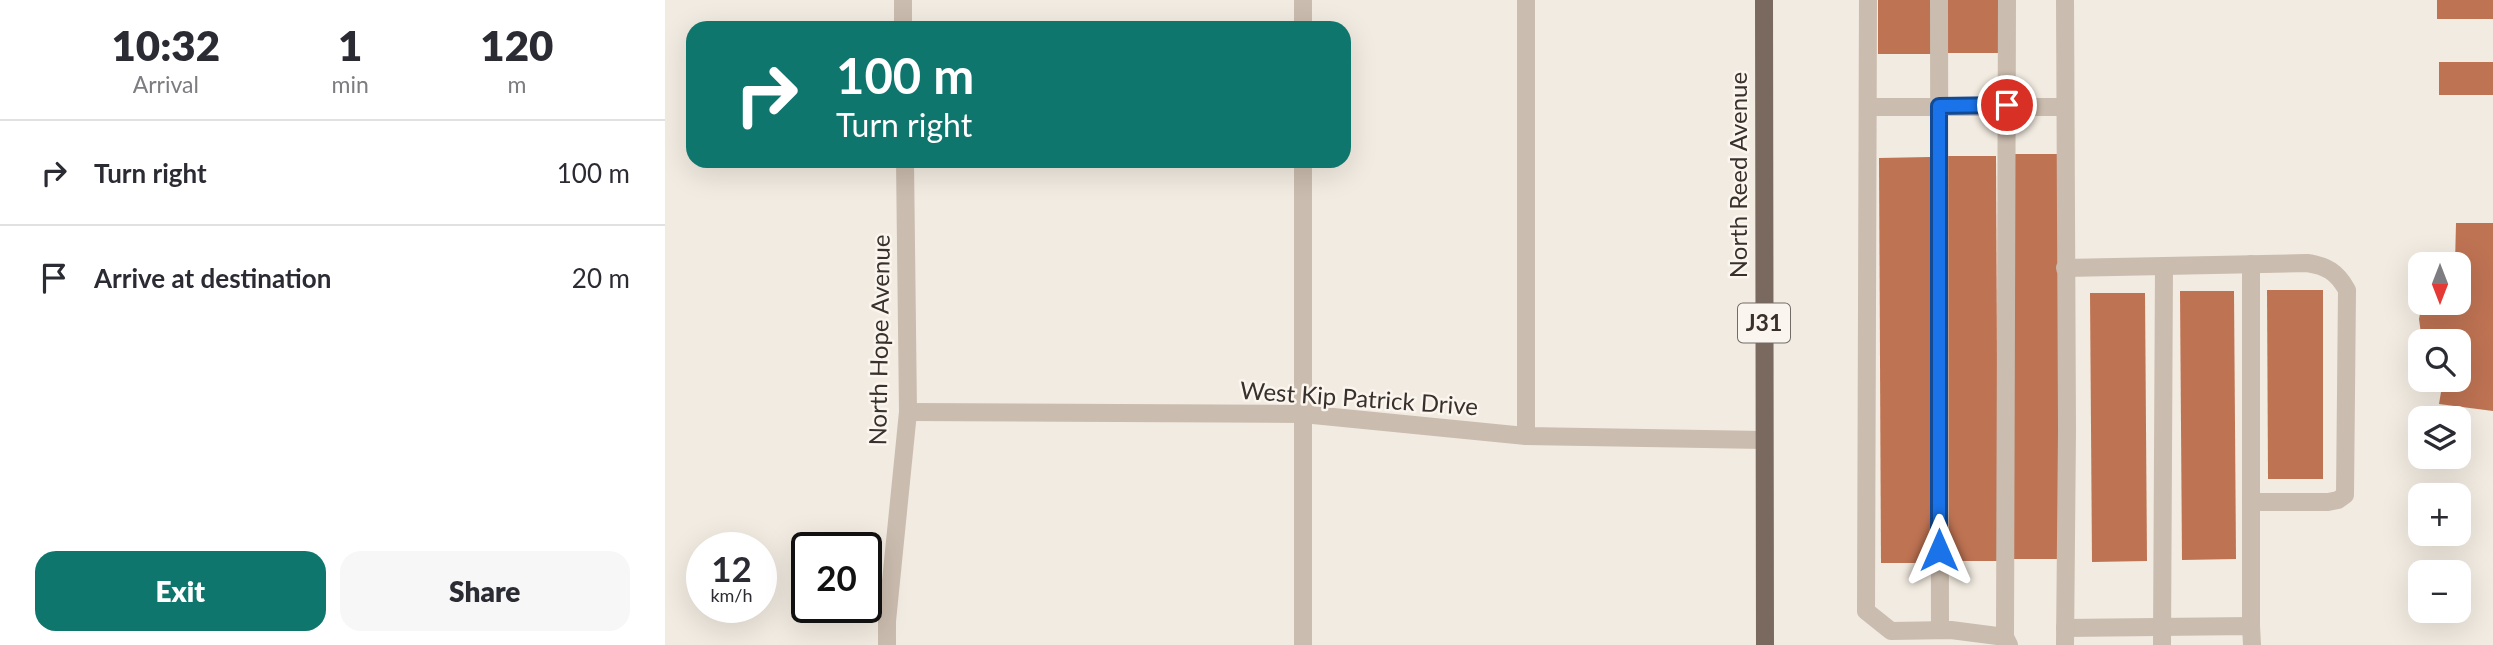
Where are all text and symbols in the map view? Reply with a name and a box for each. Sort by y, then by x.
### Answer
text: 10:32 [112,20,220,70]
text: 1 [338,20,362,70]
text: 120 [480,20,553,70]
text: 100 m [836,46,974,104]
icon: right [721,49,812,140]
text: Arrival [133,70,199,98]
text: min [332,70,369,98]
text: m [507,70,526,98]
street label: North Reed Avenue [1723,72,1752,278]
pin [1977,75,2037,135]
icon: arrive [1988,86,2026,124]
text: Turn right [836,105,972,144]
icon: right [35,154,73,192]
text: Turn right [94,157,207,189]
text: 100 m [557,157,630,189]
street label: North Hope Avenue [862,234,895,446]
north arrow [2408,252,2471,315]
map controls [2408,252,2471,623]
icon: arrive [35,259,73,297]
text: Arrive at destination [94,262,331,294]
text: 20 m [572,262,630,294]
road number: J31 [1738,304,1790,342]
button: search [2408,329,2471,392]
street label: West Kip Patrick Drive [1239,375,1479,420]
button: layers [2408,406,2471,469]
button: + [2408,483,2471,546]
position arrow [1902,513,1976,587]
speed limit sign: 20 [791,532,882,623]
text: 12 [711,547,752,589]
button: Exit [35,551,326,631]
button: Share [340,551,630,631]
button: − [2408,560,2471,623]
text: km/h [710,584,753,606]

